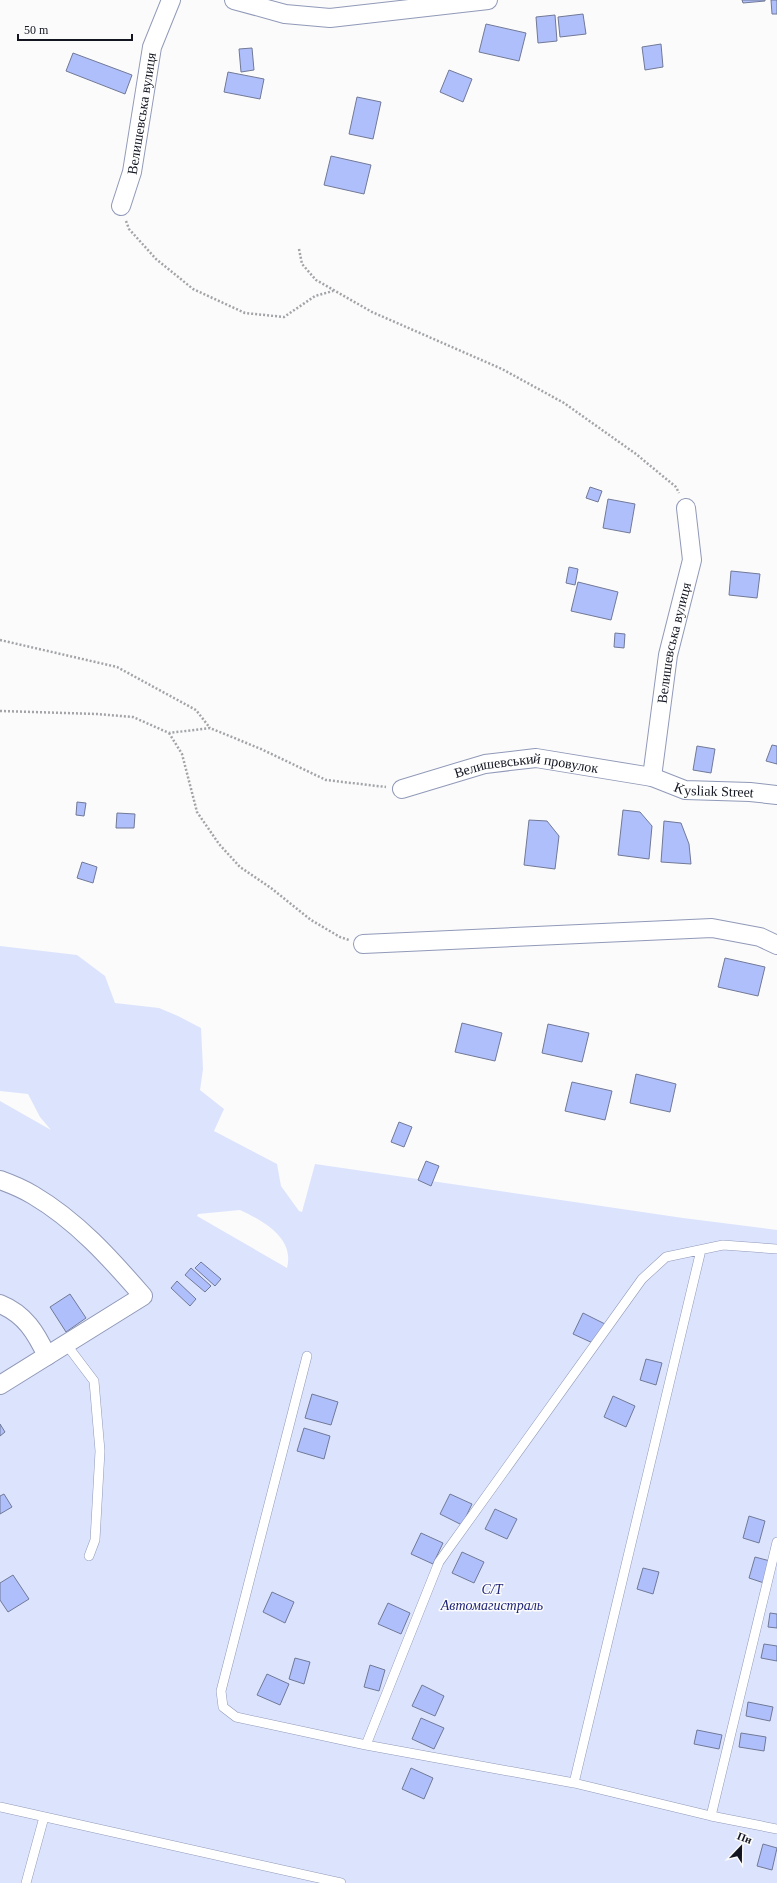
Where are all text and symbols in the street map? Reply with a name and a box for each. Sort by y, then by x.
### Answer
scale bar [18,16,132,42]
text: 50 m [24,23,49,37]
street label: Велишевська вулиця [124,51,159,176]
street label: Велишевська вулиця [654,580,694,704]
street label: Велишевський провулок [452,750,600,780]
street label: Kysliak Street [672,779,755,800]
park label: С/Т Автомагистраль [440,1582,543,1613]
north arrow [721,1827,761,1867]
text: Пн [736,1829,755,1846]

